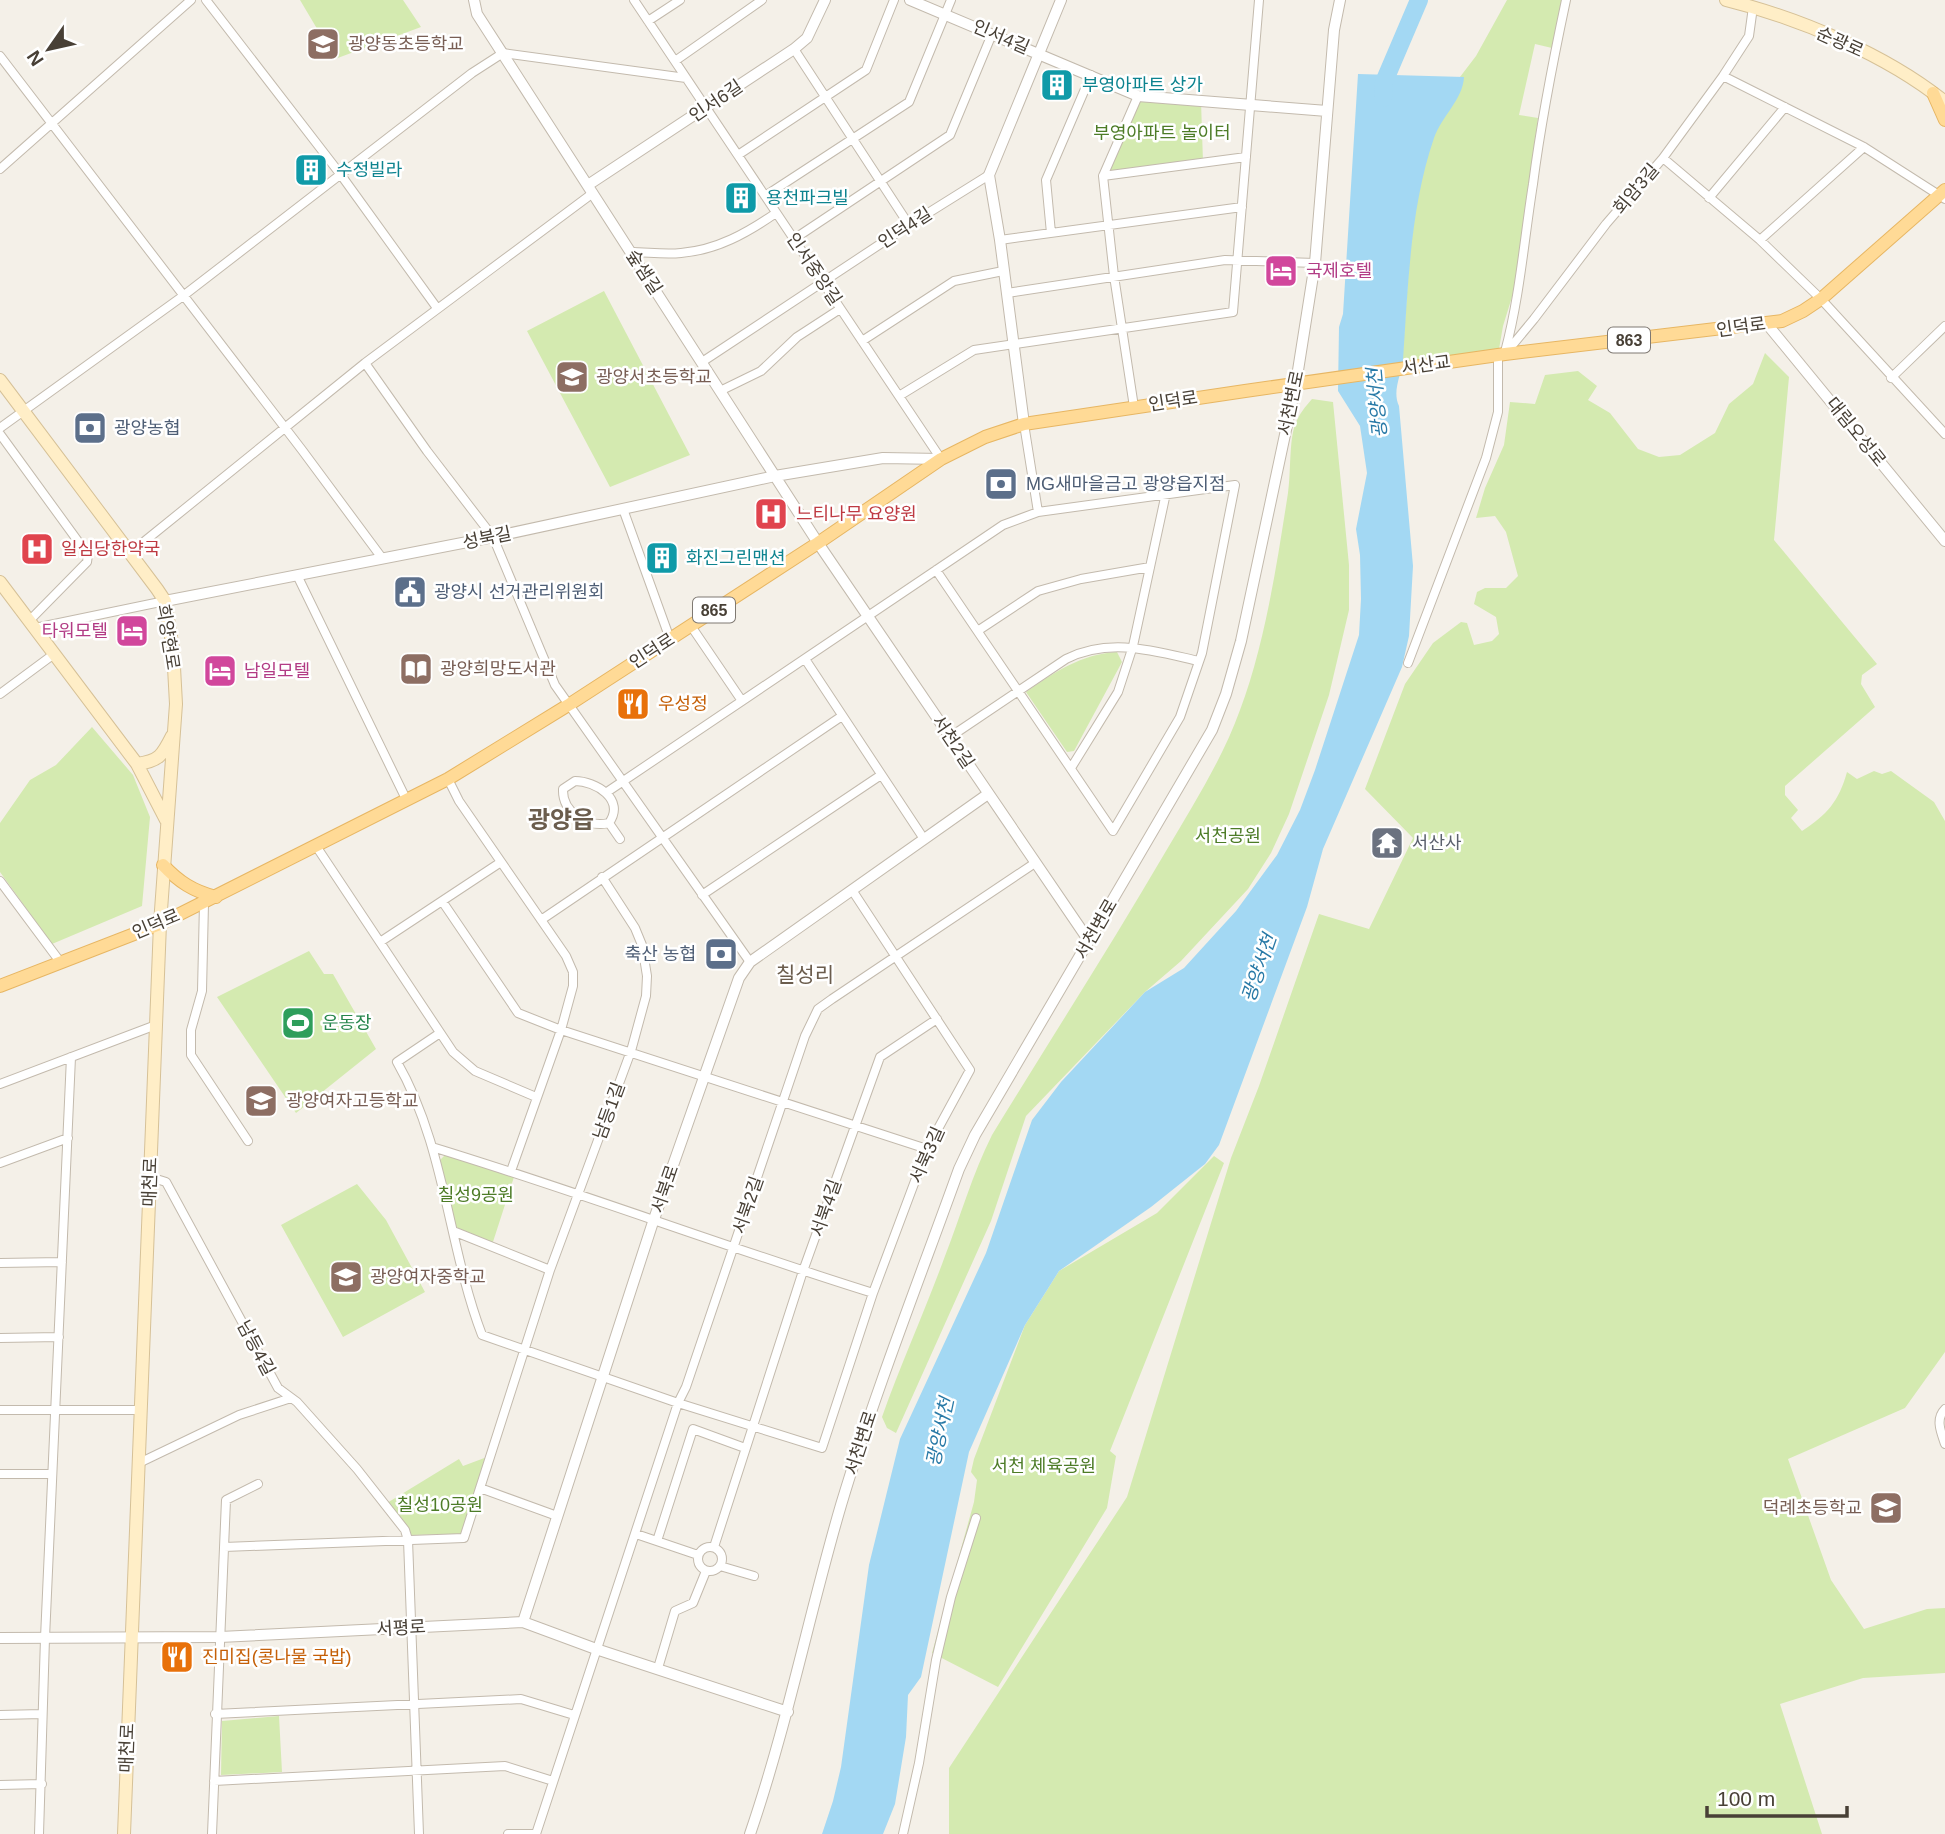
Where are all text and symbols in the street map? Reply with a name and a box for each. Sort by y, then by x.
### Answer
north arrow [14,14,84,84]
street label: 인서4길 [970,16,1032,58]
street label: 순광로 [1813,23,1867,61]
school or university icon: 광양동초등학교 [304,25,342,63]
place label: 광양동초등학교 [348,34,464,54]
text: N [23,47,48,70]
building icon: 부영아파트 상가 [1038,66,1076,104]
place label: 부영아파트 상가 [1082,75,1203,95]
street label: 인서6길 [686,76,746,126]
park label: 부영아파트 놀이터 [1093,123,1231,143]
building icon: 수정빌라 [292,151,330,189]
place label: 수정빌라 [336,160,403,180]
street label: 회암3길 [1609,160,1663,218]
building icon: 용천파크빌 [722,179,760,217]
place label: 용천파크빌 [766,188,849,208]
street label: 인덕4길 [875,203,935,253]
street label: 인서중앙길 [783,229,845,309]
street label: 숲샘길 [622,246,666,298]
hotel icon: 국제호텔 [1262,252,1300,290]
place label: 국제호텔 [1306,261,1372,281]
street label: 인덕로 [1715,314,1767,340]
road number: 863 [1608,328,1650,352]
street label: 서산교 [1400,352,1452,378]
school or university icon: 광양서초등학교 [553,358,591,396]
water label: 광양서천 [1363,366,1391,439]
place label: 광양서초등학교 [596,367,712,387]
street label: 서천변로 [1274,369,1308,437]
street label: 인덕로 [1147,387,1199,415]
street label: 대림오성로 [1822,394,1890,470]
bank icon: 광양농협 [71,409,109,447]
place label: 광양농협 [114,418,180,438]
bank icon: MG새마을금고 광양읍지점 [982,465,1020,503]
place label: MG새마을금고 광양읍지점 [1026,474,1226,494]
hospital icon: 느티나무 요양원 [752,495,790,533]
place label: 느티나무 요양원 [796,504,917,524]
street label: 성북길 [461,523,513,553]
hospital icon: 일심당한약국 [18,530,56,568]
place label: 일심당한약국 [61,539,160,559]
building icon: 화진그린맨션 [643,539,681,577]
place label: 화진그린맨션 [686,548,785,568]
public building icon: 광양시 선거관리위원회 [391,573,429,611]
place label: 광양시 선거관리위원회 [434,582,605,602]
road number: 865 [693,597,735,622]
street label: 희양현로 [153,603,183,671]
hotel icon: 타워모텔 [113,612,151,650]
place label: 타워모텔 [42,621,108,641]
street label: 인덕로 [626,629,678,673]
library icon: 광양희망도서관 [397,650,435,688]
hotel icon: 남일모텔 [201,652,239,690]
place label: 광양희망도서관 [440,659,556,679]
place label: 남일모텔 [244,661,310,681]
restaurant icon: 우성정 [614,685,652,723]
place label: 우성정 [658,694,708,714]
street label: 서천2길 [928,712,978,772]
district label: 광양읍 [528,806,594,833]
temple icon: 서산사 [1368,824,1406,862]
park label: 서천공원 [1195,826,1261,846]
place label: 서산사 [1412,833,1462,853]
street label: 서천변로 [1071,895,1121,963]
street label: 인덕로 [129,905,183,943]
water label: 광양서천 [1238,930,1281,1004]
bank icon: 축산 농협 [702,935,740,973]
place label: 축산 농협 [625,944,696,964]
district label: 칠성리 [776,963,834,986]
sports icon: 운동장 [279,1004,317,1042]
place label: 운동장 [322,1013,372,1033]
street label: 남등1길 [589,1080,629,1142]
school or university icon: 광양여자고등학교 [242,1082,280,1120]
place label: 광양여자고등학교 [286,1091,418,1111]
street label: 서북3길 [906,1124,948,1186]
street label: 매천로 [139,1157,161,1207]
street label: 서북로 [647,1162,683,1216]
street label: 서북2길 [729,1174,767,1236]
street label: 서북4길 [807,1177,845,1239]
park label: 칠성9공원 [438,1185,514,1205]
school or university icon: 광양여자중학교 [327,1258,365,1296]
place label: 광양여자중학교 [370,1267,486,1287]
street label: 남등4길 [233,1317,279,1379]
water label: 광양서천 [922,1394,958,1468]
street label: 서천변로 [841,1408,881,1478]
park label: 서천 체육공원 [992,1456,1096,1476]
school or university icon: 덕례초등학교 [1867,1489,1905,1527]
park label: 칠성10공원 [397,1495,483,1515]
place label: 덕례초등학교 [1763,1498,1862,1518]
street label: 서평로 [376,1617,426,1639]
restaurant icon: 진미집(콩나물 국밥) [158,1638,196,1676]
place label: 진미집(콩나물 국밥) [202,1647,351,1667]
street label: 매천로 [116,1723,138,1773]
scale bar [1707,1774,1847,1818]
text: 100 m [1717,1787,1775,1810]

